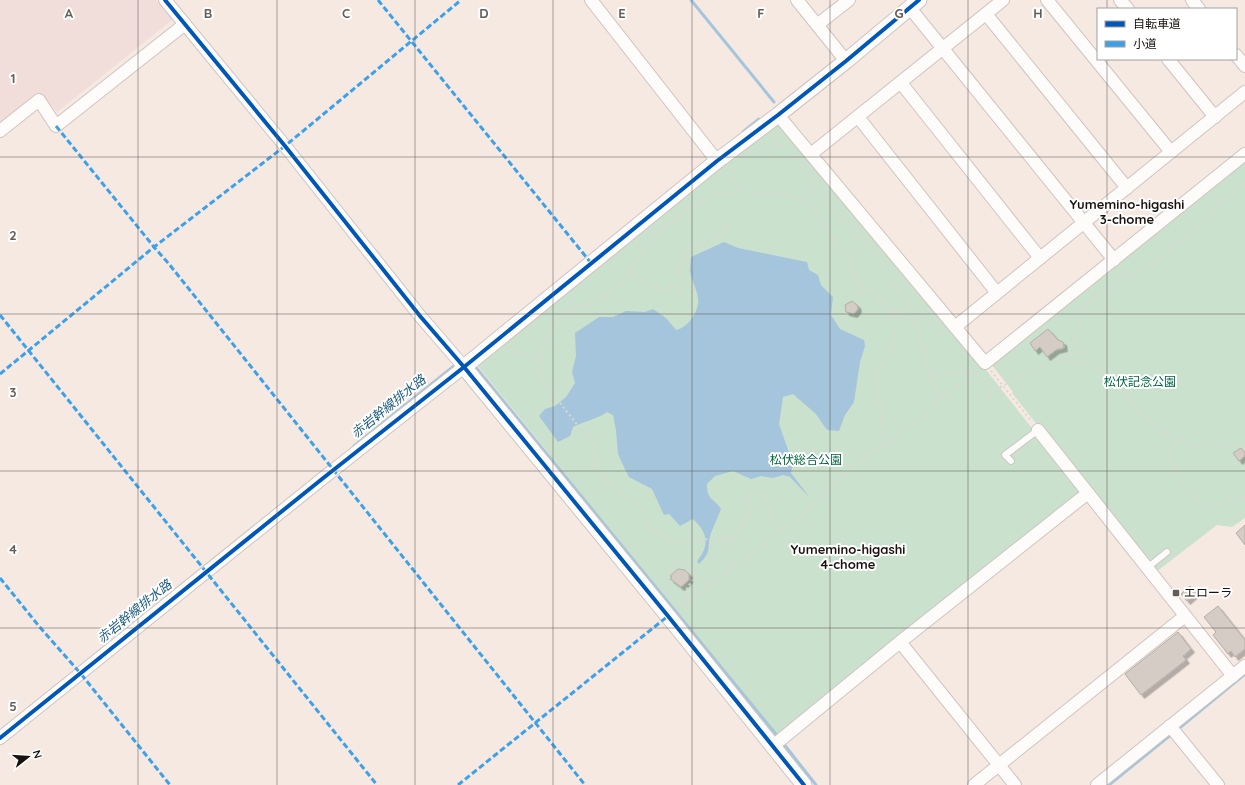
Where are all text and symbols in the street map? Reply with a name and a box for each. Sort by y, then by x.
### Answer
text: A [65,5,74,21]
text: B [204,5,212,21]
text: C [342,5,350,21]
text: D [479,5,489,21]
text: E [618,5,626,21]
text: F [757,5,765,21]
text: G [894,5,904,21]
text: H [1033,5,1043,21]
legend [1097,8,1237,60]
text: 自転車道 [1133,16,1181,31]
text: 小道 [1133,36,1157,51]
text: 1 [10,70,16,86]
district label: Yumemino-higashi 3-chome [1070,196,1184,227]
text: 2 [9,227,17,243]
water label: 赤岩幹線排水路 [348,371,429,441]
park label: 松伏記念公園 [1104,374,1176,389]
text: 3 [10,384,17,400]
park label: 松伏総合公園 [770,452,842,467]
text: 4 [9,541,17,557]
district label: Yumemino-higashi 4-chome [791,541,905,572]
water label: 赤岩幹線排水路 [94,576,175,646]
place label: エローラ [1184,585,1232,600]
marker: エローラ [1171,588,1181,598]
text: 5 [9,698,17,714]
north arrow [8,737,48,777]
text: N [30,748,45,760]

